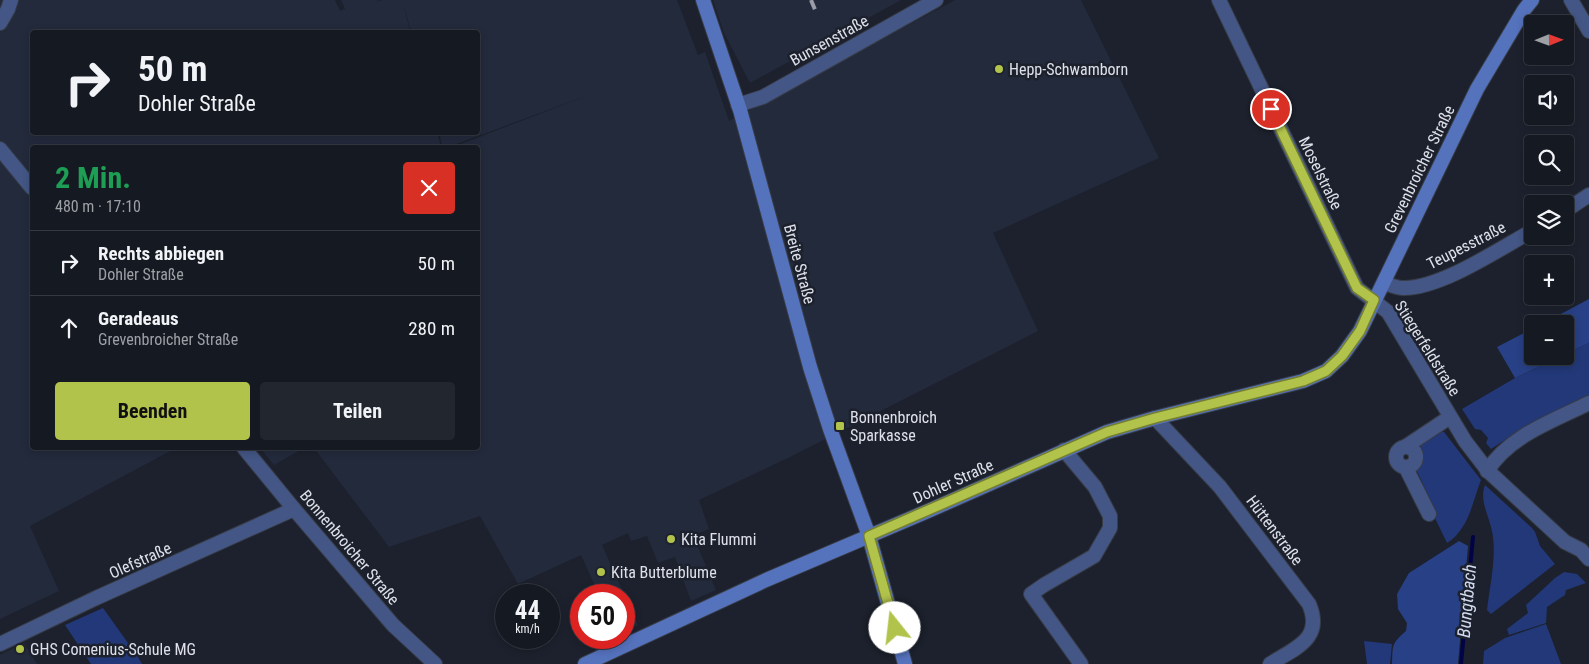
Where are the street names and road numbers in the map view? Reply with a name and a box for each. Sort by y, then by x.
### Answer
street label: Bunsenstraße [787,11,872,70]
street label: Grevenbroicher Straße [1380,102,1459,236]
street label: Moselstraße [1295,134,1346,213]
street label: Teupesstraße [1424,218,1509,273]
street label: Breite Straße [780,222,819,306]
street label: Stiegerfeldstraße [1391,297,1464,399]
street label: Dohler Straße [910,455,996,508]
street label: Bonnenbroicher Straße [296,486,403,609]
street label: Hüttenstraße [1242,492,1307,569]
street label: Olefstraße [106,538,174,583]

